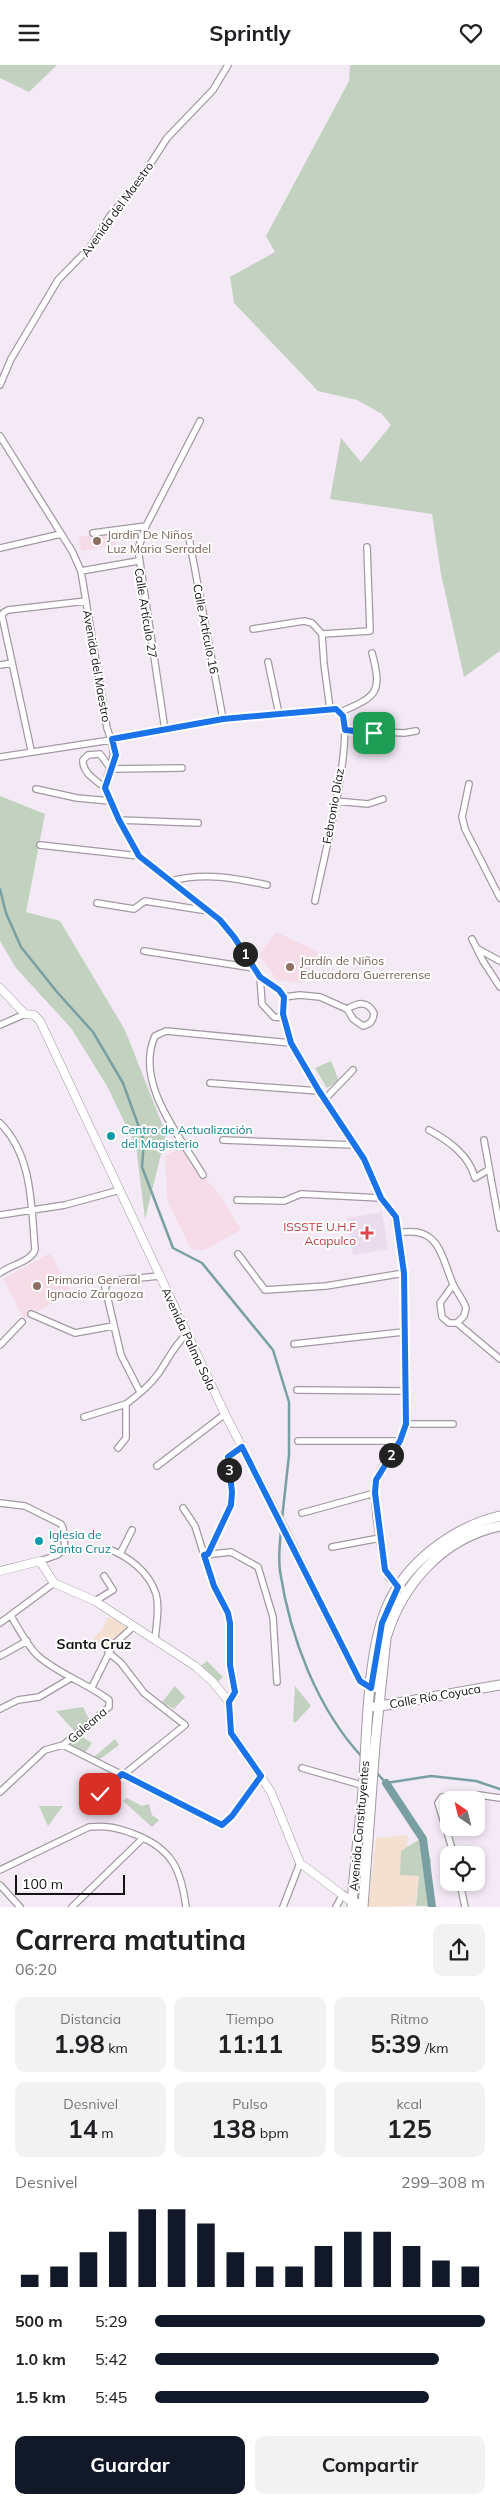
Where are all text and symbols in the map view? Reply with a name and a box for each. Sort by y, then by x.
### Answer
icon: menu [15,19,43,47]
text: Sprintly [209,19,291,47]
icon: heart [457,19,485,47]
street label: Avenida del Maestro [78,158,157,259]
place label: Jardin De Niños Luz Maria Serradel [107,527,211,556]
marker: Jardin De Niños Luz Maria Serradel [91,535,103,547]
street label: Calle Artículo 27 [131,567,161,659]
street label: Calle Artículo 16 [190,583,222,675]
street label: Avenida del Maestro [80,609,114,723]
pin [353,712,395,754]
icon: arrive [360,719,388,747]
street label: Febronio Díaz [319,767,347,845]
pin: 1 [232,941,258,967]
text: 1 [241,945,250,963]
place label: Jardín de Niños Educadora Guerrerense [300,953,431,982]
marker: Jardín de Niños Educadora Guerrerense [284,961,296,973]
place label: Centro de Actualización del Magisterio [121,1122,252,1151]
marker: Centro de Actualización del Magisterio [105,1130,117,1142]
place label: ISSSTE U.H.F Acapulco [283,1219,356,1248]
marker: ISSSTE U.H.F Acapulco [360,1226,374,1240]
place label: Primaria General Ignacio Zaragoza [47,1272,143,1301]
marker: Primaria General Ignacio Zaragoza [31,1280,43,1292]
street label: Avenida Palma Sola [159,1285,219,1393]
pin: 2 [378,1443,404,1467]
text: 2 [387,1446,396,1464]
pin: 3 [216,1457,242,1483]
text: 3 [225,1461,234,1479]
place label: Iglesia de Santa Cruz [49,1527,111,1556]
marker: Iglesia de Santa Cruz [33,1535,45,1547]
district label: Santa Cruz [57,1635,131,1653]
street label: Calle Río Coyuca [388,1681,482,1711]
street label: Galeana [64,1704,110,1746]
street label: Avenida Constituyentes [346,1760,372,1892]
pin [79,1773,121,1815]
icon: check [86,1780,114,1808]
north arrow [440,1791,485,1836]
map controls [440,1791,485,1891]
button: locate [440,1846,485,1891]
scale bar [15,1871,125,1895]
text: 100 m [22,1875,63,1893]
text: Carrera matutina [15,1922,246,1957]
button: share [433,1924,485,1976]
text: 06:20 [15,1959,57,1979]
text: Distancia [60,2010,121,2028]
text: Tiempo [226,2010,274,2028]
text: Ritmo [390,2010,428,2028]
text: 1.98 [53,2028,105,2059]
text: 11:11 [217,2028,283,2059]
text: 5:39 [370,2028,421,2059]
text: km [105,2039,128,2057]
text: /km [421,2039,448,2057]
text: Desnivel [63,2095,118,2113]
text: Pulso [232,2095,268,2113]
text: kcal [397,2095,422,2113]
text: 14 [68,2113,98,2144]
text: 138 [211,2113,256,2144]
text: 125 [387,2113,432,2144]
text: m [98,2124,114,2142]
text: bpm [256,2124,289,2142]
text: Desnivel [15,2172,78,2192]
text: 299–308 m [401,2172,485,2192]
text: 500 m [15,2311,63,2331]
text: 5:29 [95,2311,127,2331]
text: 1.0 km [15,2349,66,2369]
text: 5:42 [95,2349,127,2369]
text: 1.5 km [15,2387,66,2407]
text: 5:45 [95,2387,127,2407]
button: Guardar [15,2436,245,2494]
button: Compartir [255,2436,485,2494]

